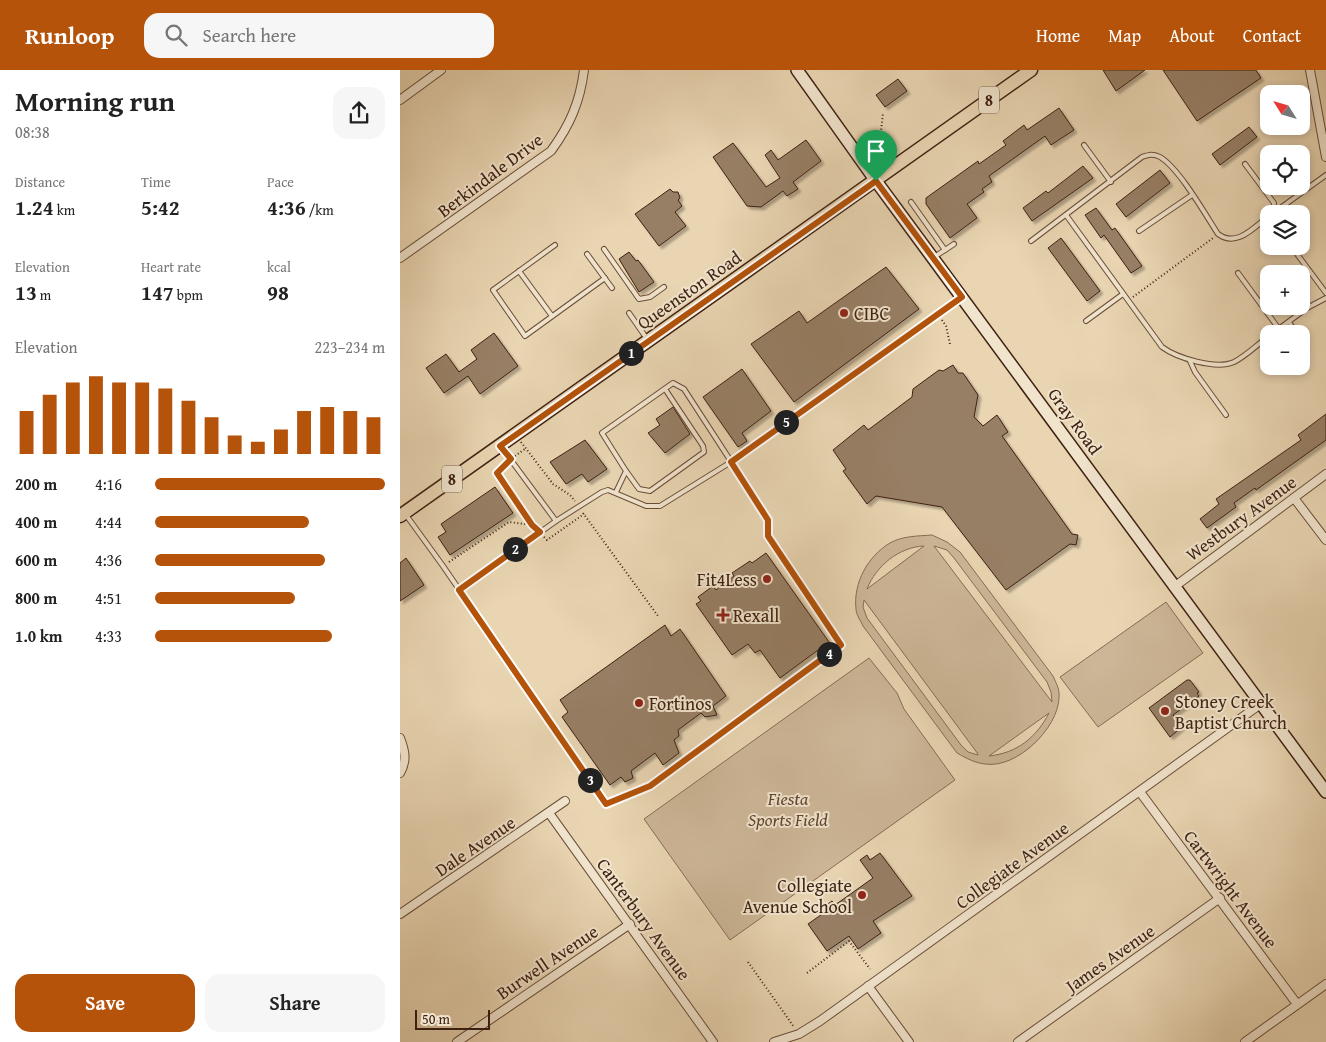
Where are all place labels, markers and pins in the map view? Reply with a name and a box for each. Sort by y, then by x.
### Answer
pin [855,130,897,181]
place label: CIBC [854,300,890,327]
marker: CIBC [838,307,850,319]
pin: 1 [618,340,644,366]
pin: 5 [774,410,798,434]
pin: 2 [502,536,528,562]
place label: Fit4Less [697,566,757,593]
marker: Fit4Less [761,573,773,585]
place label: Rexall [733,602,779,629]
marker: Rexall [717,609,729,621]
pin: 4 [816,642,842,666]
place label: Stoney Creek Baptist Church [1175,688,1287,736]
place label: Fortinos [649,690,712,717]
marker: Fortinos [633,697,645,709]
marker: Stoney Creek Baptist Church [1159,705,1171,717]
pin: 3 [578,768,602,792]
place label: Collegiate Avenue School [743,872,852,920]
marker: Collegiate Avenue School [856,889,868,901]

